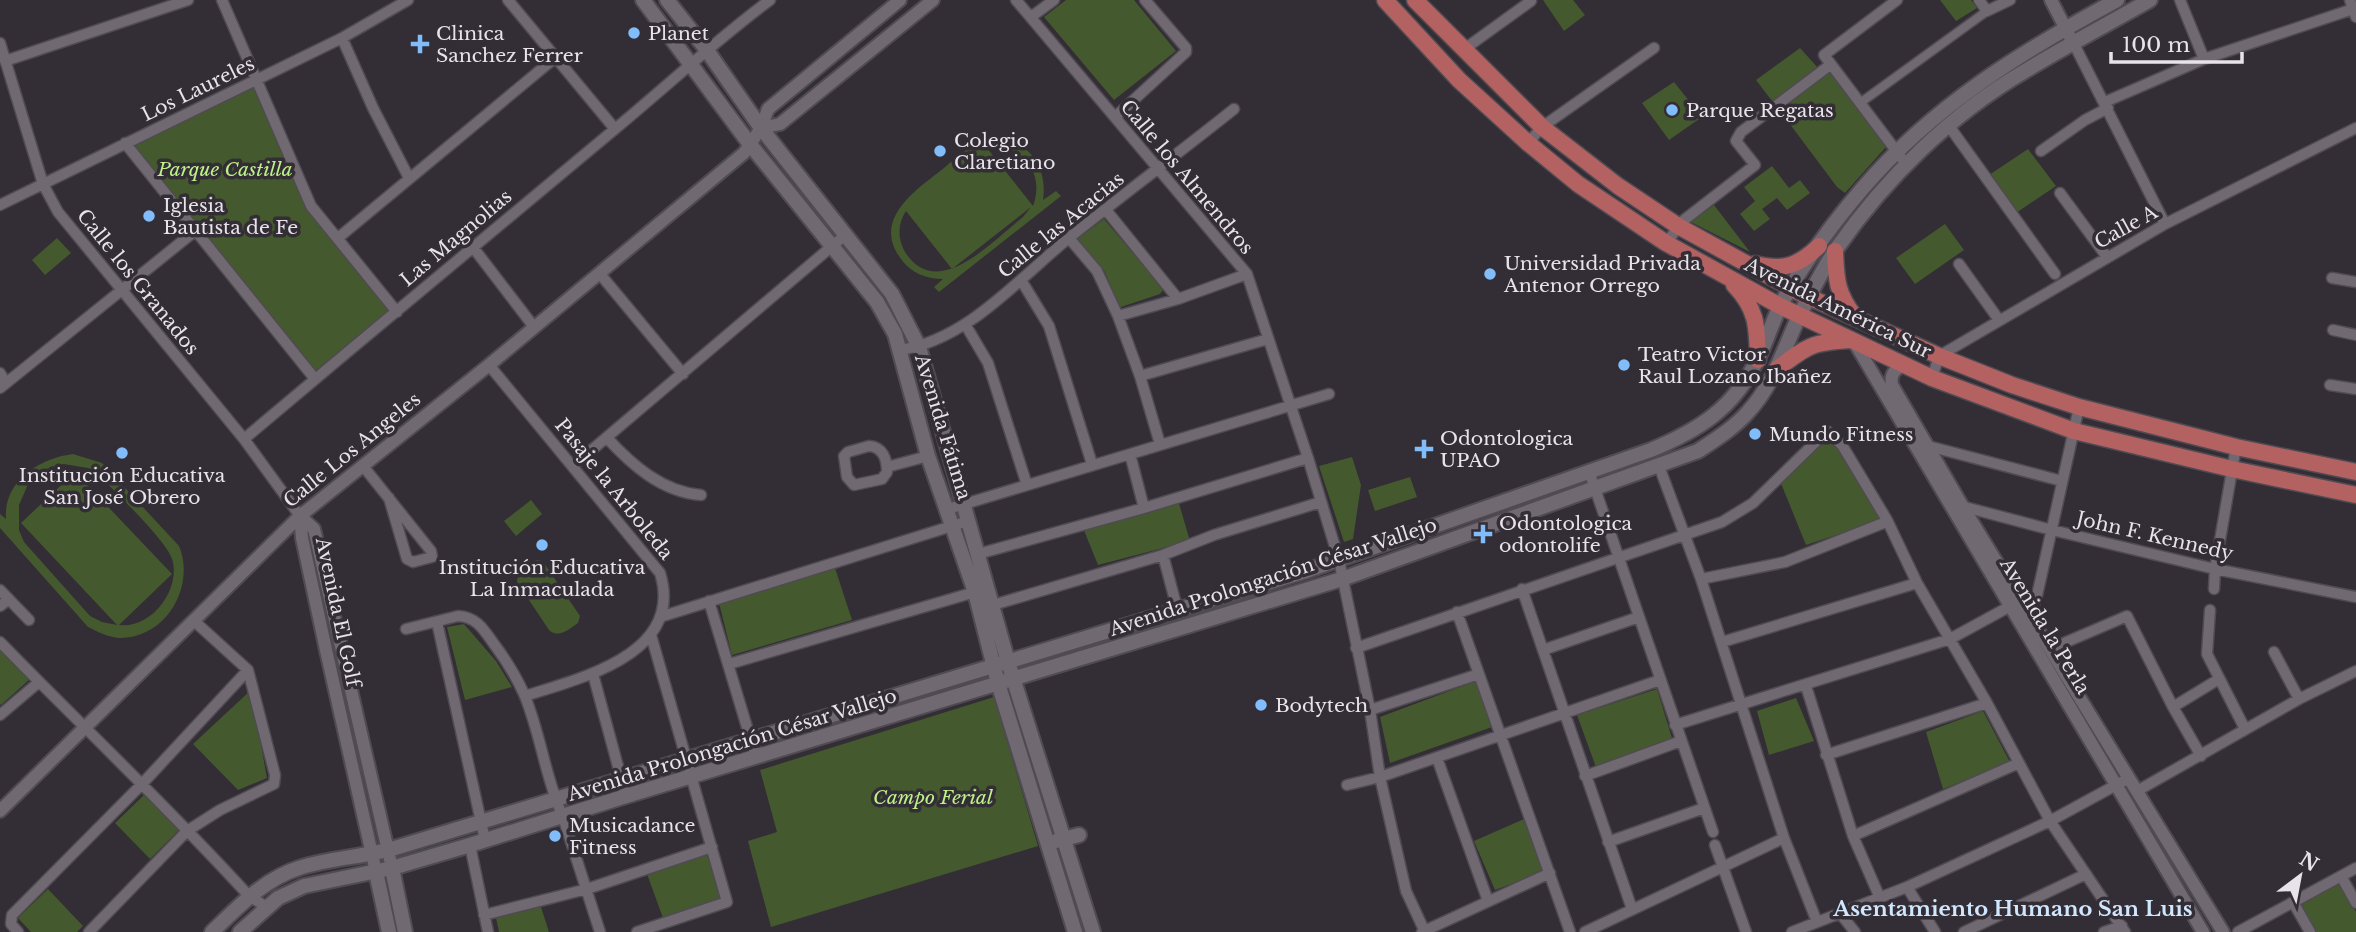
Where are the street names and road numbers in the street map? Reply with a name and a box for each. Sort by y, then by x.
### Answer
street label: Los Laureles [138,52,258,126]
street label: Calle los Almendros [1116,95,1258,259]
street label: Calle las Acacias [993,167,1129,283]
street label: Las Magnolias [396,185,516,291]
street label: Calle A [2091,200,2162,254]
street label: Calle los Granados [72,205,204,359]
street label: Avenida América Sur [1740,252,1935,363]
street label: Avenida Fátima [910,350,976,503]
street label: Calle Los Angeles [279,388,425,512]
street label: Pasaje la Arboleda [550,414,678,565]
street label: John F. Kennedy [2071,506,2236,565]
street label: Avenida Prolongación César Vallejo [1105,513,1440,641]
street label: Avenida El Golf [311,534,366,691]
street label: Avenida la Perla [1995,553,2095,699]
street label: Avenida Prolongación César Vallejo [564,684,899,806]

